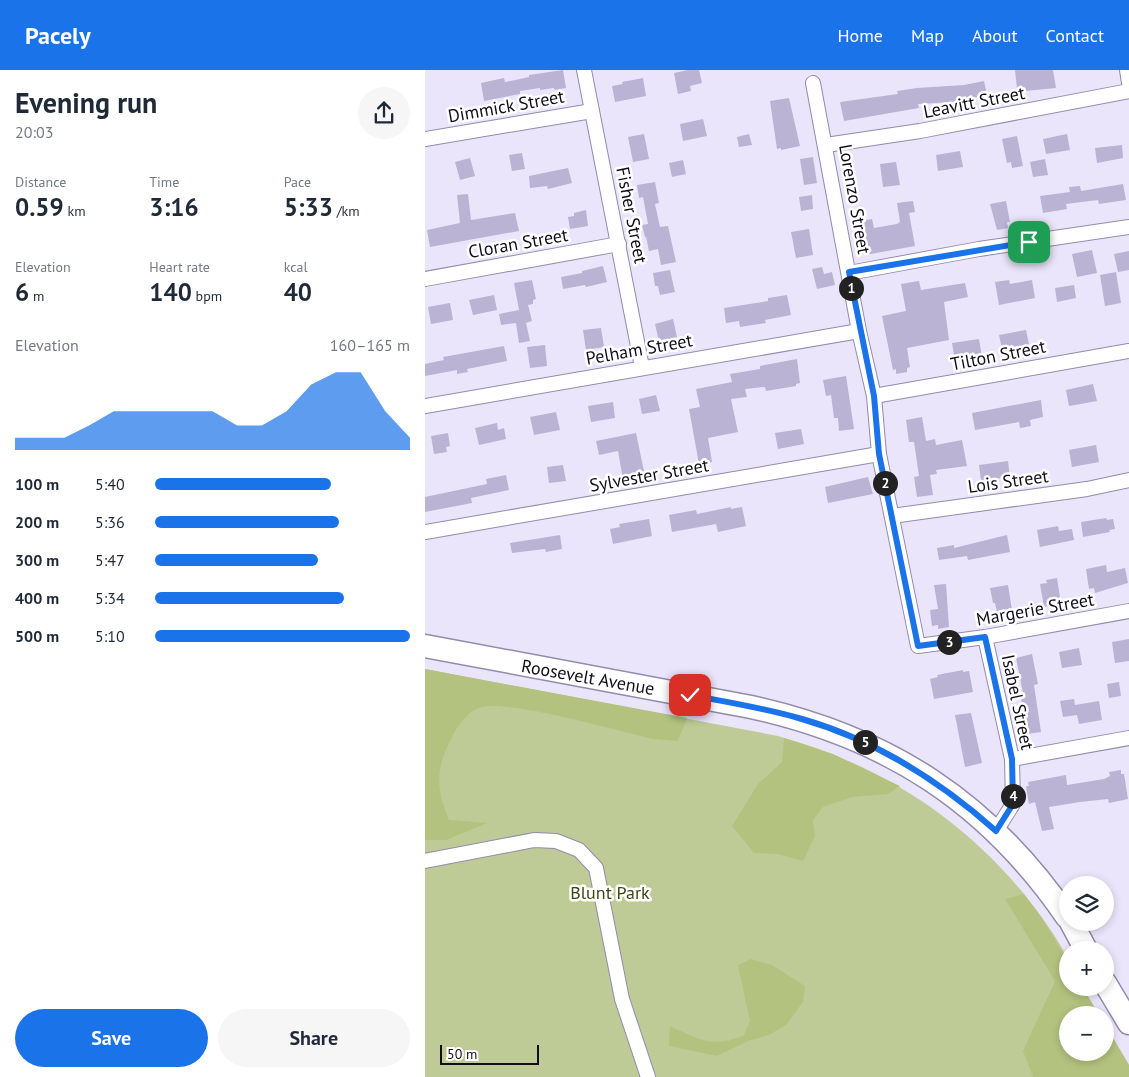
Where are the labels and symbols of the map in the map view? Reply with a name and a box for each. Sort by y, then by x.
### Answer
street label: Leavitt Street [921,81,1027,123]
street label: Dimmick Street [446,84,566,128]
street label: Lorenzo Street [834,142,876,256]
street label: Fisher Street [611,165,653,265]
pin [1008,221,1050,263]
street label: Cloran Street [466,223,570,263]
pin: 1 [839,276,863,300]
street label: Pelham Street [584,328,694,370]
street label: Tilton Street [949,335,1047,375]
street label: Sylvester Street [588,453,710,497]
street label: Lois Street [966,464,1050,498]
pin: 2 [873,470,897,496]
street label: Margerie Street [974,587,1096,631]
pin: 3 [937,630,961,654]
street label: Isabel Street [997,652,1039,752]
street label: Roosevelt Avenue [520,654,656,700]
pin [669,674,711,716]
pin: 5 [853,730,877,754]
pin: 4 [1001,784,1025,808]
park label: Blunt Park [570,881,650,904]
scale bar [440,1042,539,1065]

